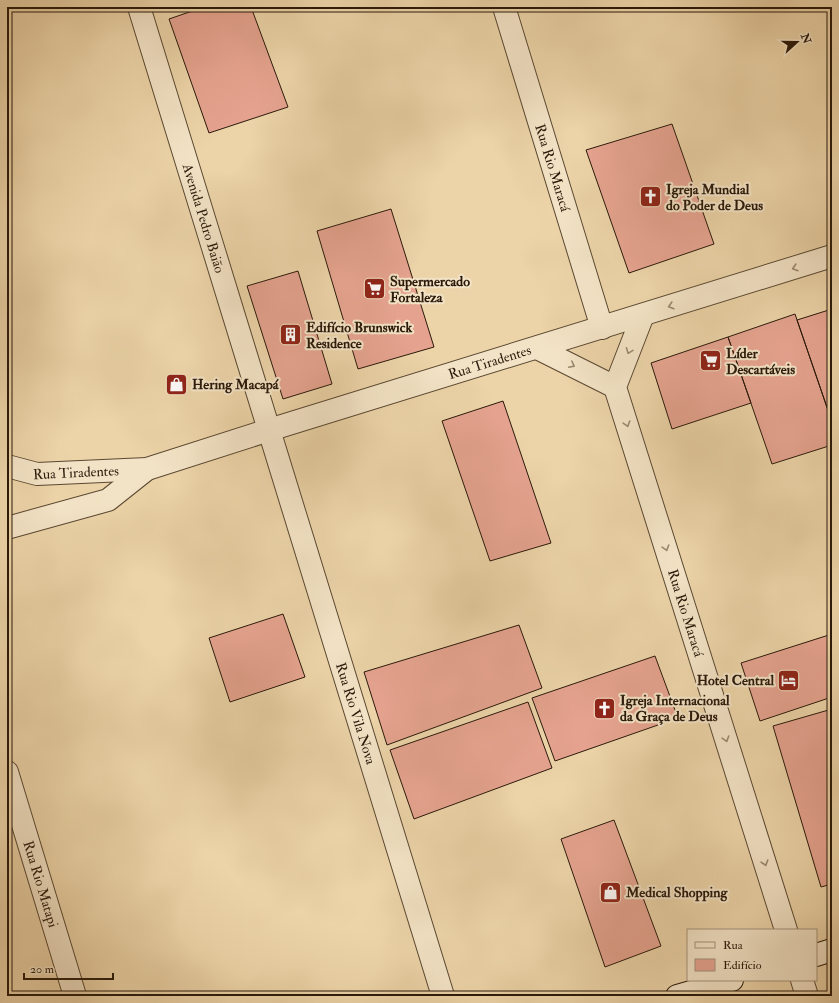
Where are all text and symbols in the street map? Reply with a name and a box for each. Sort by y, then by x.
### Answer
north arrow [777,22,817,62]
text: N [798,31,814,47]
street label: Rua Rio Maracá [532,122,575,214]
street label: Avenida Pedro Baião [179,161,229,275]
place label: Igreja Mundial do Poder de Deus [666,181,763,214]
church icon: Igreja Mundial do Poder de Deus [637,184,663,210]
one-way arrow [791,263,798,272]
place label: Supermercado Fortaleza [390,273,470,306]
supermarket icon: Supermercado Fortaleza [362,276,388,302]
one-way arrow [667,301,674,310]
place label: Edifício Brunswick Residence [306,319,412,352]
building icon: Edifício Brunswick Residence [277,322,303,348]
street label: Rua Tiradentes [446,341,533,383]
place label: Líder Descartáveis [726,345,795,378]
one-way arrow [626,347,634,354]
supermarket icon: Líder Descartáveis [697,348,723,374]
one-way arrow [568,360,575,368]
shop icon: Hering Macapá [163,371,189,397]
place label: Hering Macapá [192,376,280,394]
one-way arrow [622,421,631,428]
street label: Rua Tiradentes [33,462,119,483]
one-way arrow [661,545,670,552]
street label: Rua Rio Maracá [664,567,708,659]
street label: Rua Rio Vila Nova [332,660,380,767]
hotel icon: Hotel Central [776,667,802,693]
place label: Hotel Central [697,672,774,689]
place label: Igreja Internacional da Graça de Deus [620,692,730,725]
church icon: Igreja Internacional da Graça de Deus [592,695,618,721]
one-way arrow [721,735,730,742]
street label: Rua Rio Matapi [20,839,62,930]
one-way arrow [760,859,769,866]
shop icon: Medical Shopping [597,879,623,905]
place label: Medical Shopping [625,884,729,902]
legend [687,929,817,981]
text: Rua [723,938,744,953]
scale bar [24,955,113,981]
text: Edifício [723,958,762,973]
text: 20 m [30,962,55,977]

